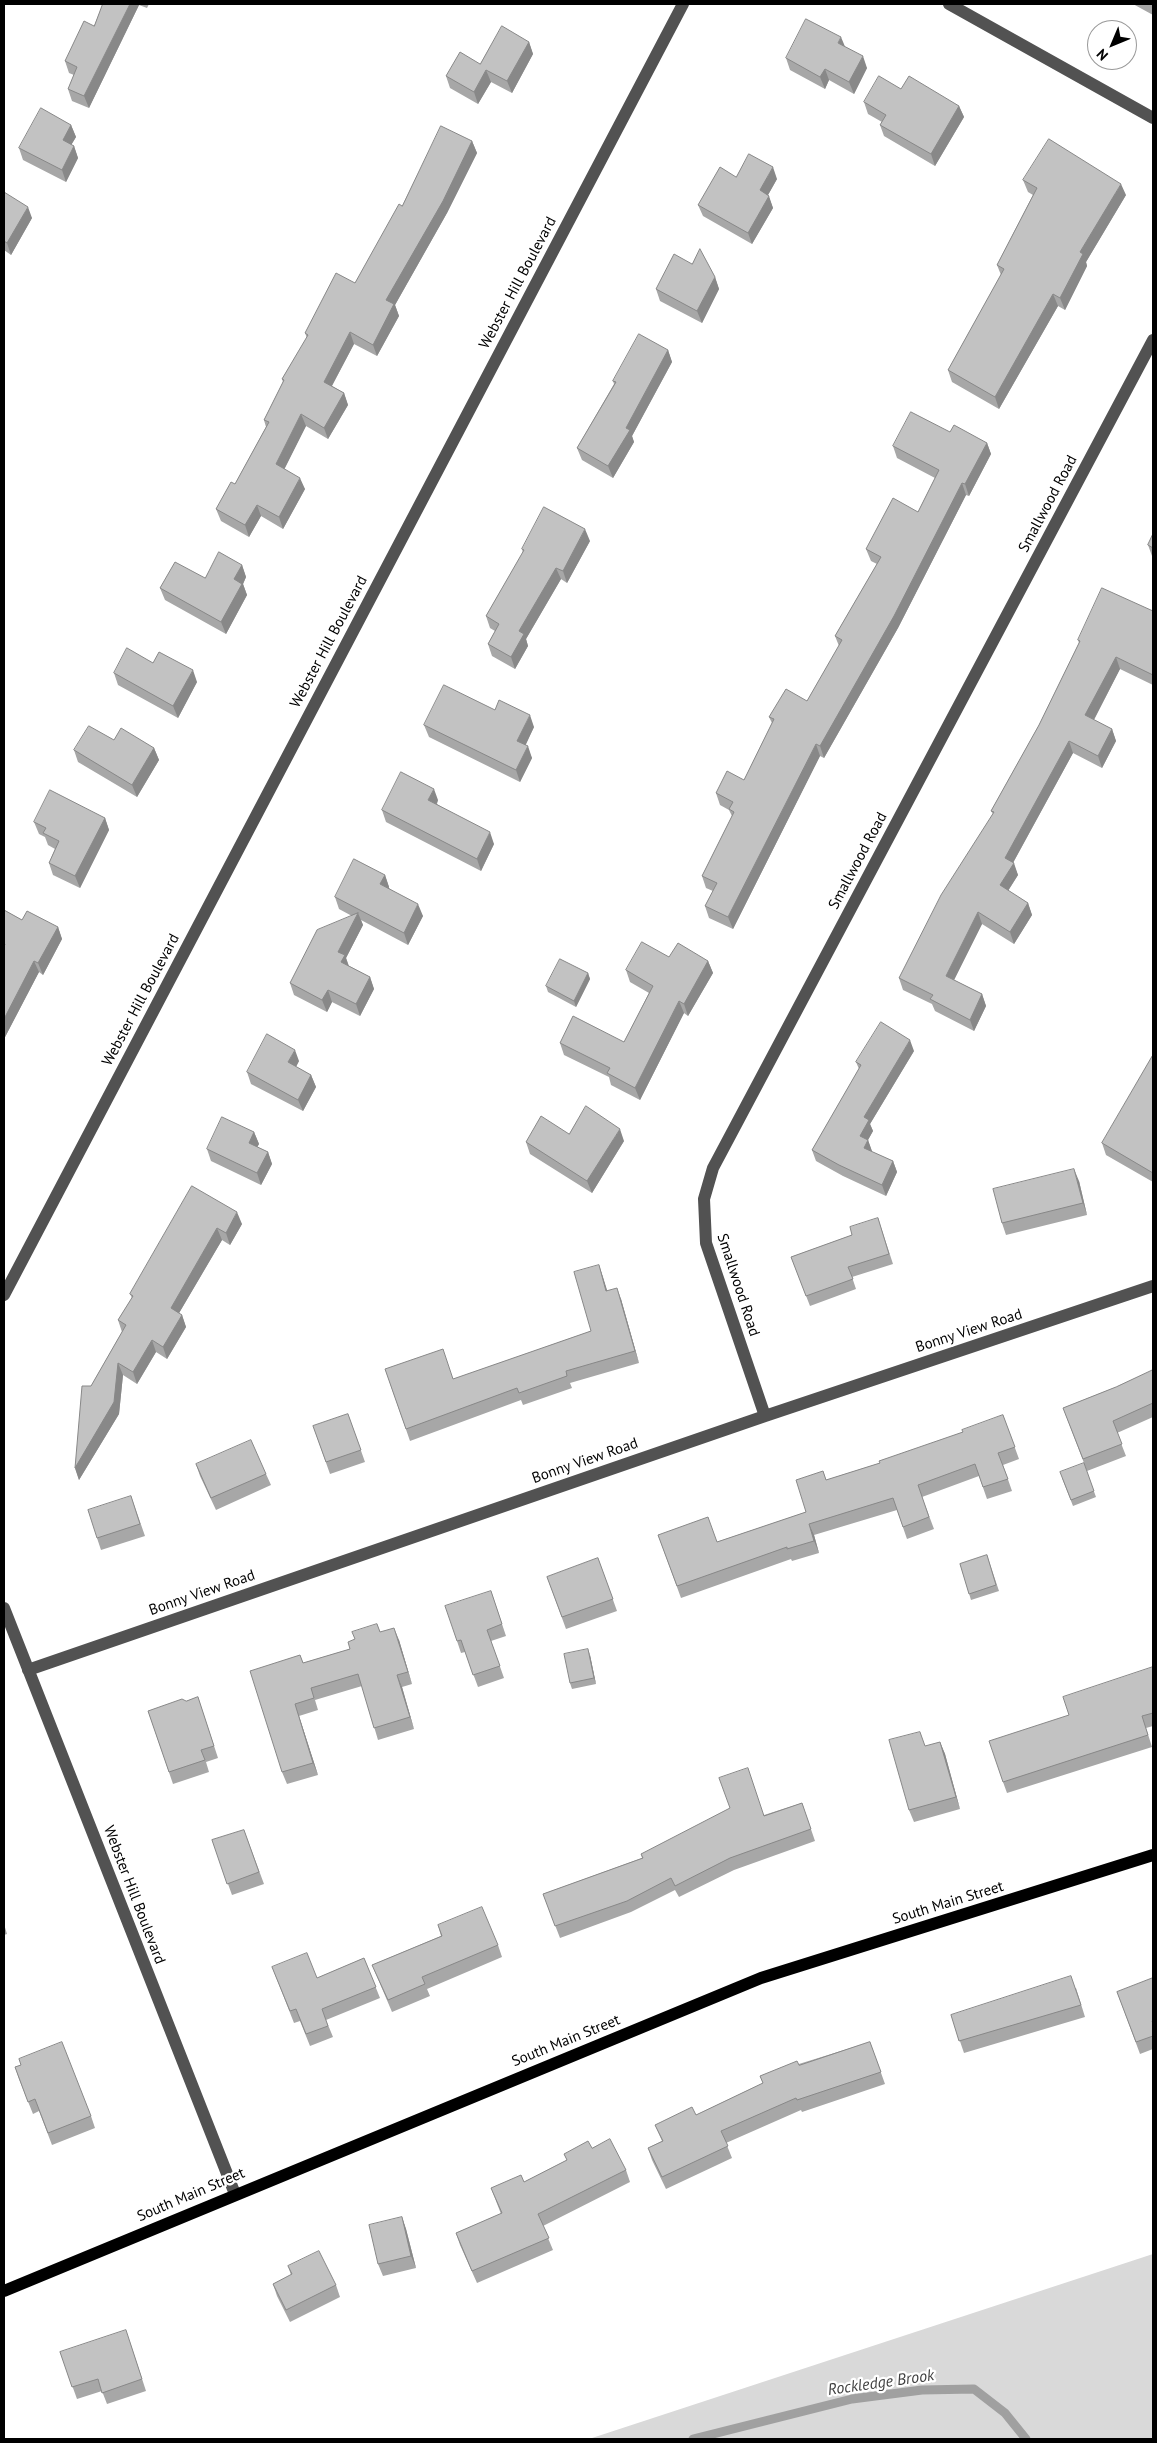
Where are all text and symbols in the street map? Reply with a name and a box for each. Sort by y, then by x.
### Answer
north arrow [1087,20,1137,70]
text: N [1092,45,1112,65]
street label: Webster Hill Boulevard [476,214,560,352]
street label: Smallwood Road [1015,452,1081,556]
street label: Webster Hill Boulevard [287,573,371,711]
street label: Smallwood Road [825,809,891,913]
street label: Webster Hill Boulevard [99,931,183,1069]
street label: Smallwood Road [713,1231,763,1339]
street label: Bonny View Road [913,1305,1025,1357]
street label: Bonny View Road [530,1434,640,1488]
street label: Bonny View Road [147,1566,257,1620]
street label: Webster Hill Boulevard [99,1823,169,1967]
street label: South Main Street [890,1878,1006,1928]
street label: South Main Street [509,2011,623,2071]
street label: South Main Street [134,2164,248,2226]
water label: Rockledge Brook [827,2366,935,2400]

